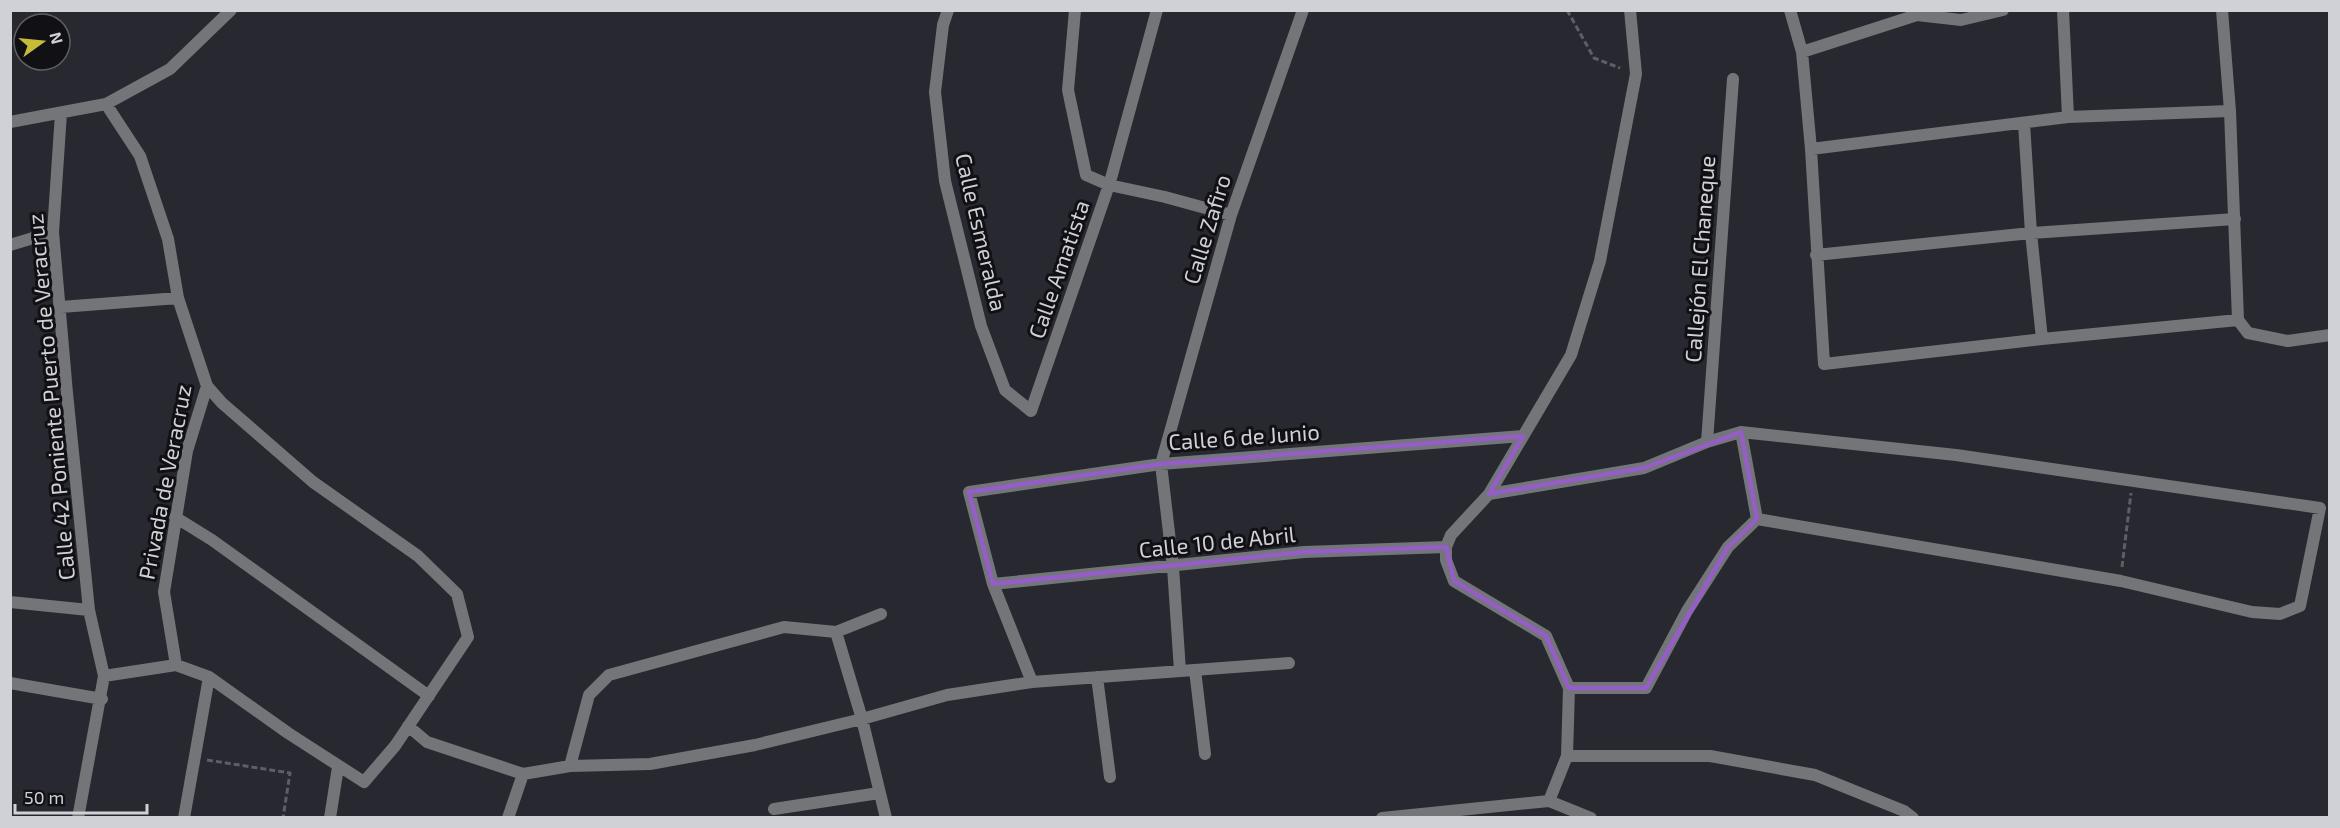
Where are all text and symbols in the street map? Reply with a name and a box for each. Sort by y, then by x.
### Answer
north arrow [12,12,72,72]
text: N [46,30,68,46]
street label: Calle Esmeralda [951,151,1013,313]
street label: Callejón El Chaneque [1679,155,1720,363]
street label: Calle Zafiro [1177,171,1235,287]
street label: Calle Amatista [1022,197,1094,341]
street label: Calle 42 Poniente Puerto de Veracruz [21,213,79,581]
street label: Privada de Veracruz [132,382,196,582]
street label: Calle 6 de Junio [1168,418,1320,454]
street label: Calle 10 de Abril [1137,520,1297,562]
scale bar [15,777,147,815]
text: 50 m [24,786,64,808]

